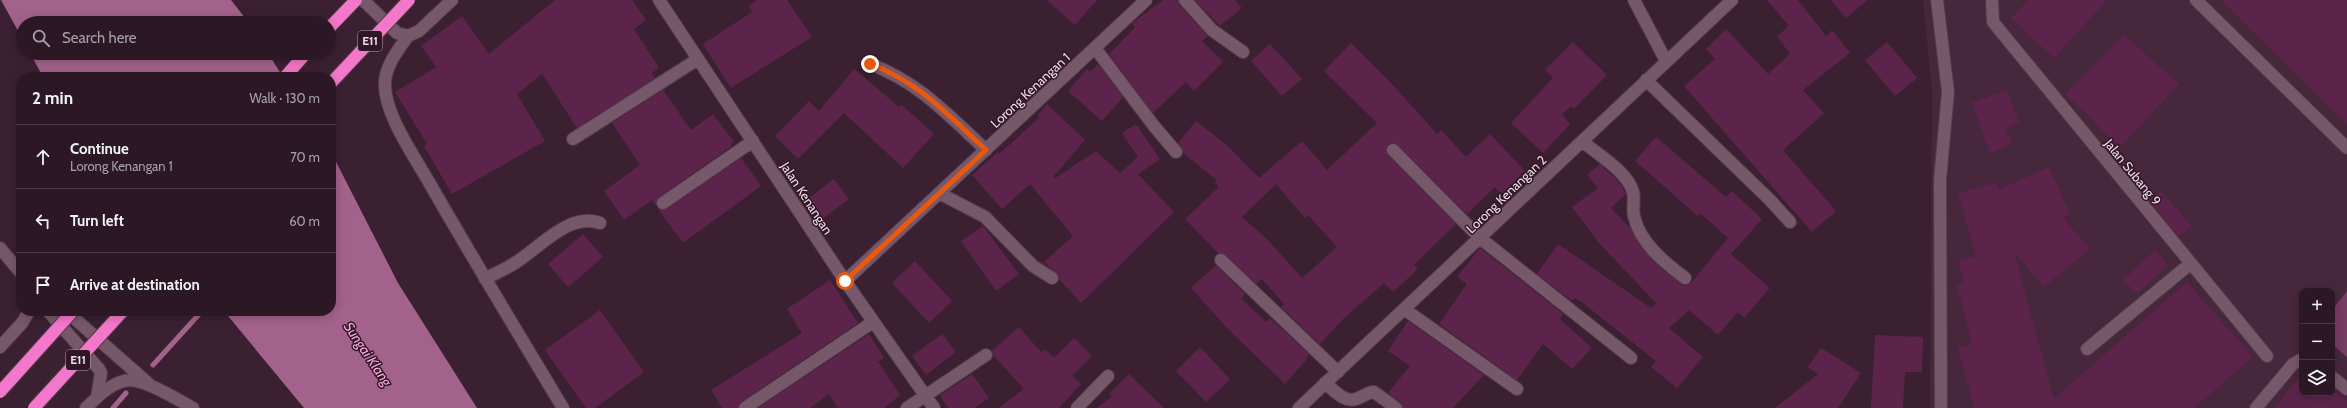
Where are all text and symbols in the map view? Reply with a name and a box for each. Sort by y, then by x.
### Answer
search box [16,16,336,60]
icon: search [30,27,52,49]
text: Search here [62,29,137,47]
road number: E11 [358,31,382,51]
street label: Lorong Kenangan 1 [987,49,1073,131]
route end [861,55,879,73]
text: 2 min [32,88,73,108]
text: Walk · 130 m [249,90,320,106]
street label: Jalan Subang 9 [2101,135,2165,208]
text: Continue [70,140,129,158]
icon: ahead [32,146,54,168]
text: 70 m [290,149,320,165]
street label: Lorong Kenangan 2 [1463,152,1550,236]
text: Lorong Kenangan 1 [70,158,173,174]
street label: Jalan Kenangan [777,158,836,237]
icon: left [32,210,54,232]
text: Turn left [70,212,124,230]
text: 60 m [289,213,320,229]
route start [836,272,854,290]
icon: arrive [32,274,54,296]
text: Arrive at destination [70,276,200,294]
map controls [2299,288,2335,396]
button: + [2299,288,2335,324]
water label: Sungai Klang [340,318,396,390]
button: − [2299,324,2335,360]
road number: E11 [66,350,90,370]
button: layers [2299,360,2335,396]

